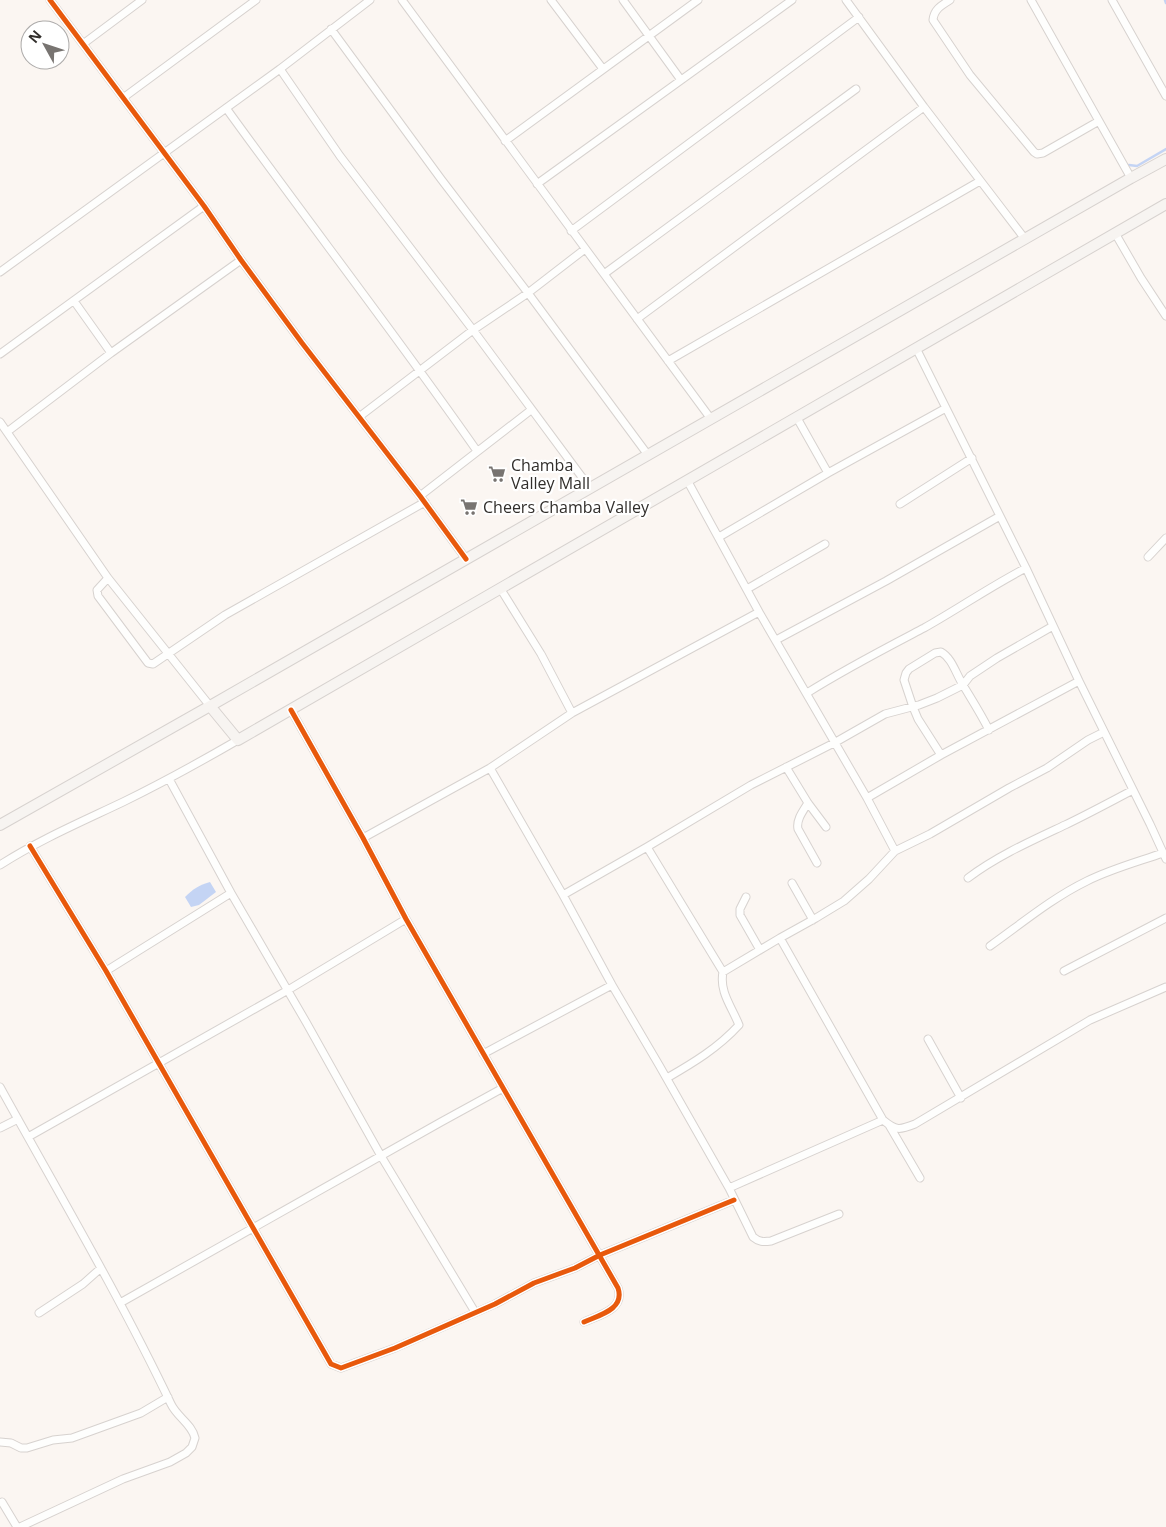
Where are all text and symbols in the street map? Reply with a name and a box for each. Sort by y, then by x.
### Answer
north arrow [20,20,70,70]
text: N [24,26,46,47]
place label: Chamba Valley Mall [511,454,590,494]
supermarket icon: Chamba Valley Mall [487,464,507,484]
place label: Cheers Chamba Valley [483,496,650,518]
supermarket icon: Cheers Chamba Valley [459,497,479,517]

